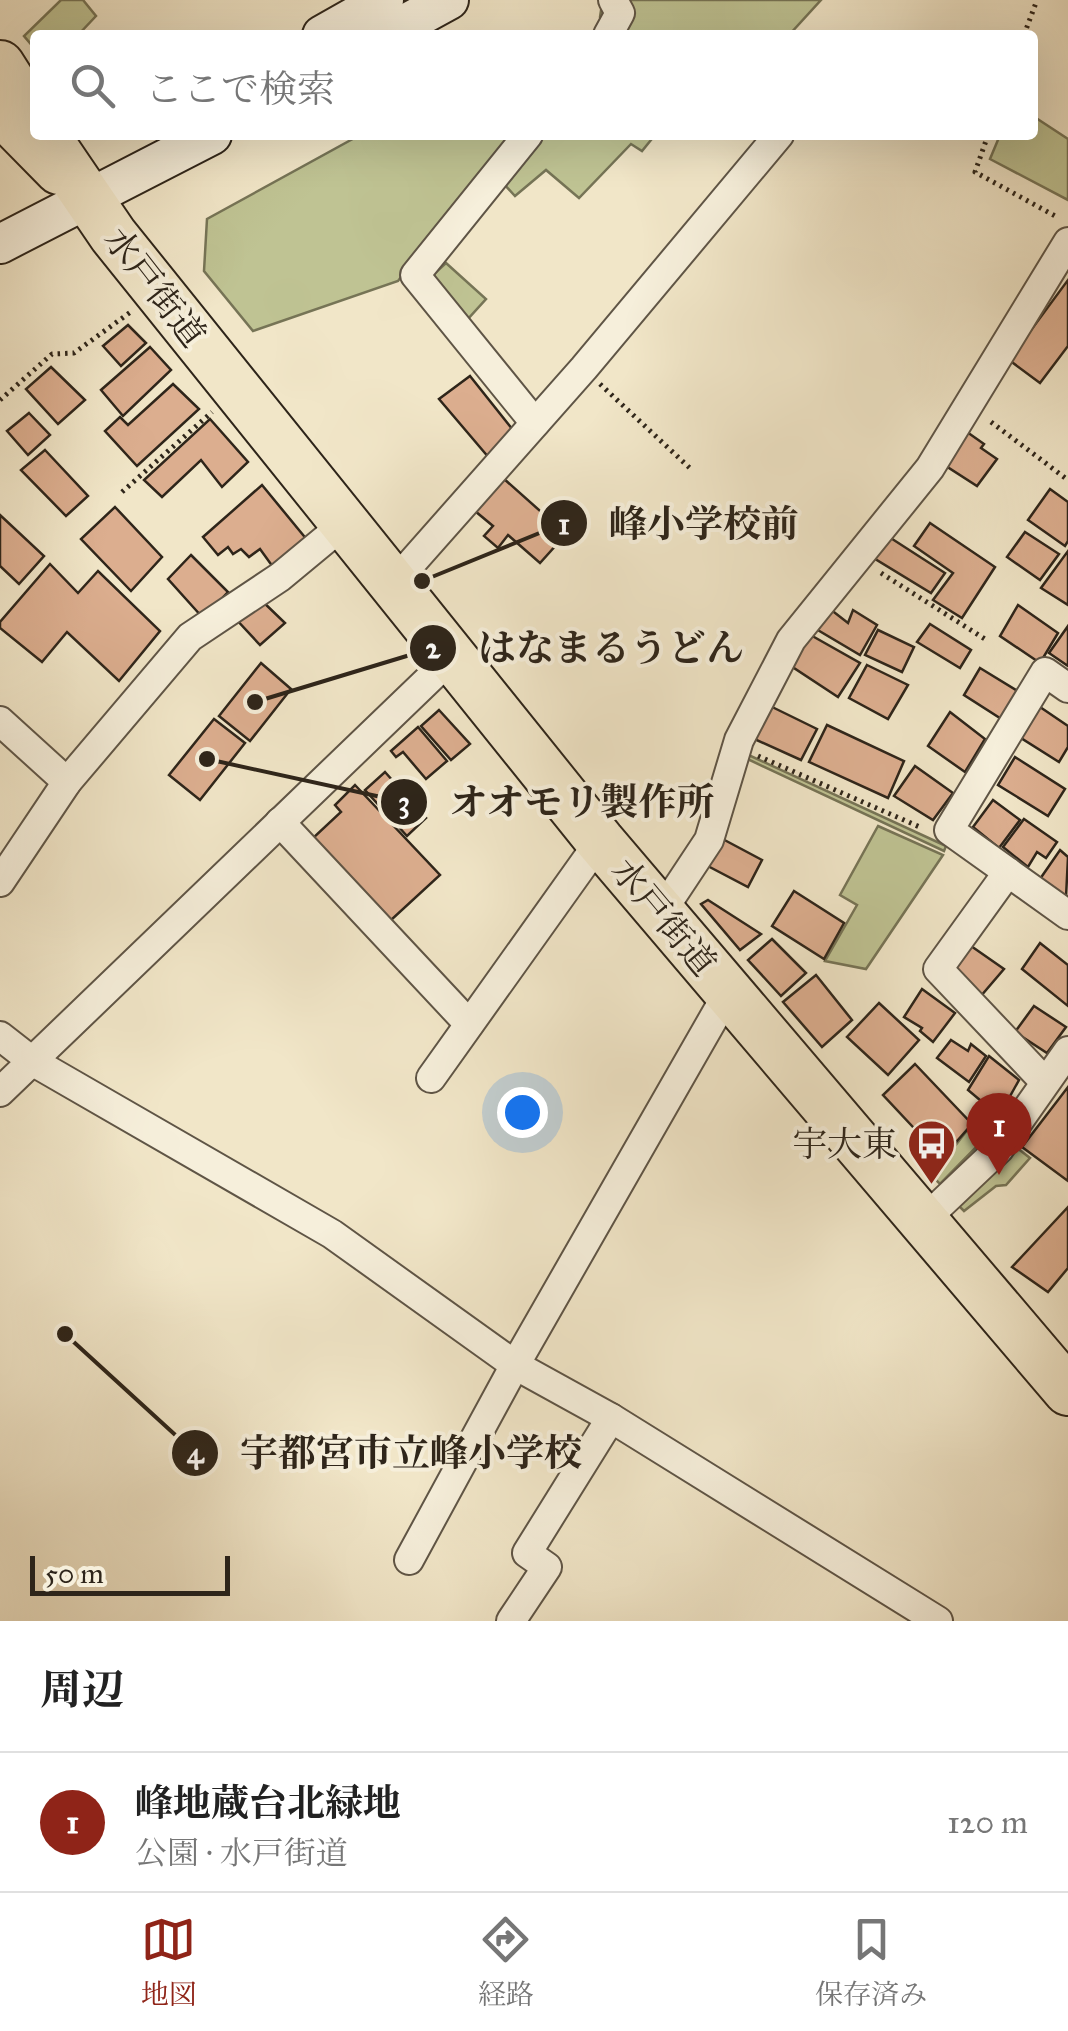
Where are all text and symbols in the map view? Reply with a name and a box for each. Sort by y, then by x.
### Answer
search box [30,30,1038,140]
icon: search [65,58,120,113]
text: ここで検索 [145,66,335,112]
street label: 水戸街道 [95,219,215,356]
callout: 峰小学校前 [539,489,819,557]
text: 峰小学校前 [609,501,799,547]
text: 1 [558,506,570,542]
callout: はなまるうどん [408,614,764,682]
text: はなまるうどん [478,625,744,671]
text: 2 [426,630,442,666]
callout: オオモリ製作所 [379,768,735,836]
text: オオモリ製作所 [450,779,714,825]
text: 3 [398,784,410,820]
street label: 水戸街道 [602,850,725,985]
your location [497,1087,548,1138]
pin: 1 [966,1092,1032,1175]
bus stop icon: 宇大東 [906,1118,958,1186]
place label: 宇大東 [792,1123,897,1166]
callout: 宇都宮市立峰小学校 [170,1419,602,1487]
text: 宇都宮市立峰小学校 [240,1430,582,1476]
text: 4 [187,1435,205,1471]
scale bar [30,1551,230,1596]
text: 50 m [45,1556,104,1591]
text: 周辺 [40,1664,124,1716]
text: 峰地蔵台北緑地 [135,1780,401,1826]
text: 1 [66,1803,79,1842]
text: 120 m [947,1803,1028,1842]
text: 公園 · 水戸街道 [135,1834,348,1873]
tab: 地図 [141,1912,197,2012]
tab: 経路 [478,1912,534,2012]
tab: 保存済み [815,1912,927,2012]

